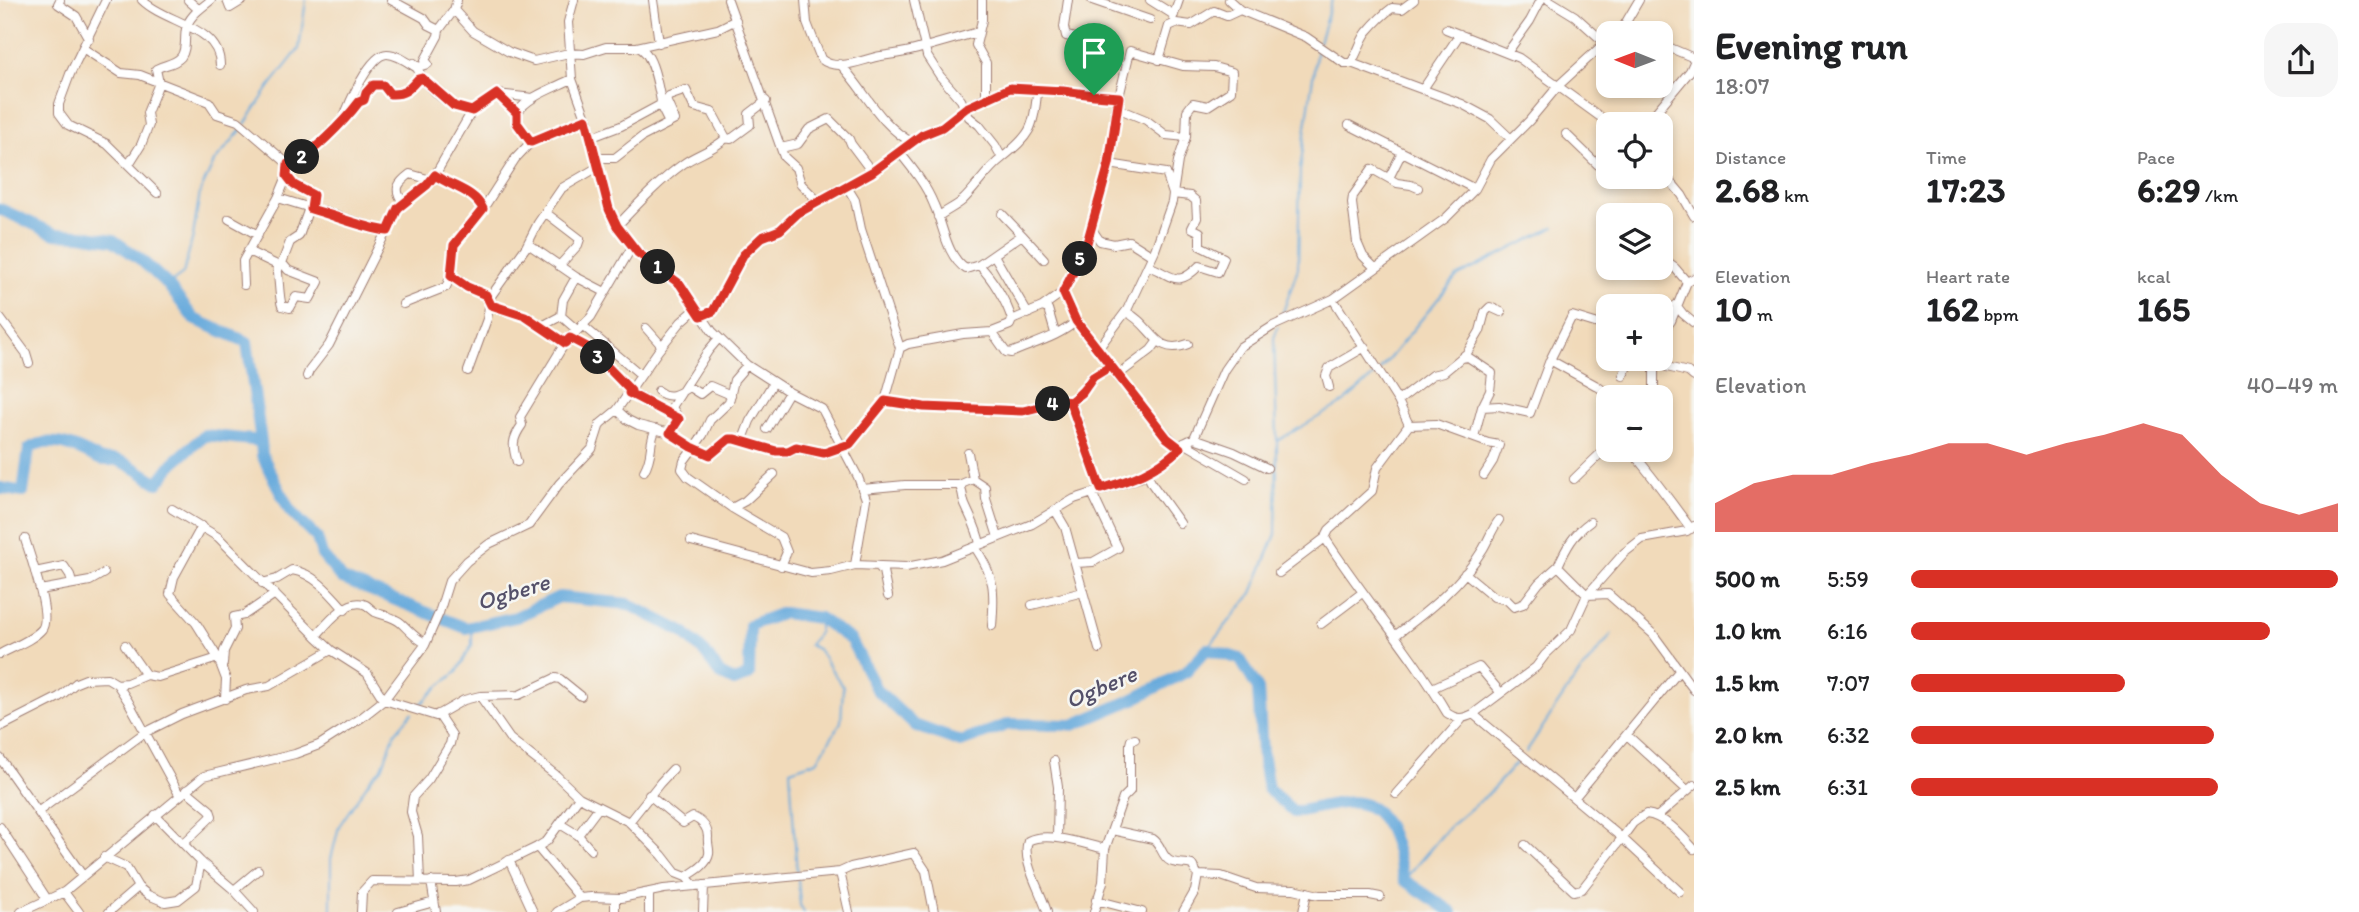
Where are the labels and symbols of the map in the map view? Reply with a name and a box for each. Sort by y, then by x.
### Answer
north arrow [1596,21,1673,98]
pin [1064,23,1124,95]
pin: 2 [284,140,320,174]
pin: 5 [1062,242,1098,276]
pin: 1 [640,250,676,284]
pin: 3 [580,340,616,374]
pin: 4 [1036,386,1070,422]
water label: Ogbere [473,566,554,616]
water label: Ogbere [1061,658,1142,714]

